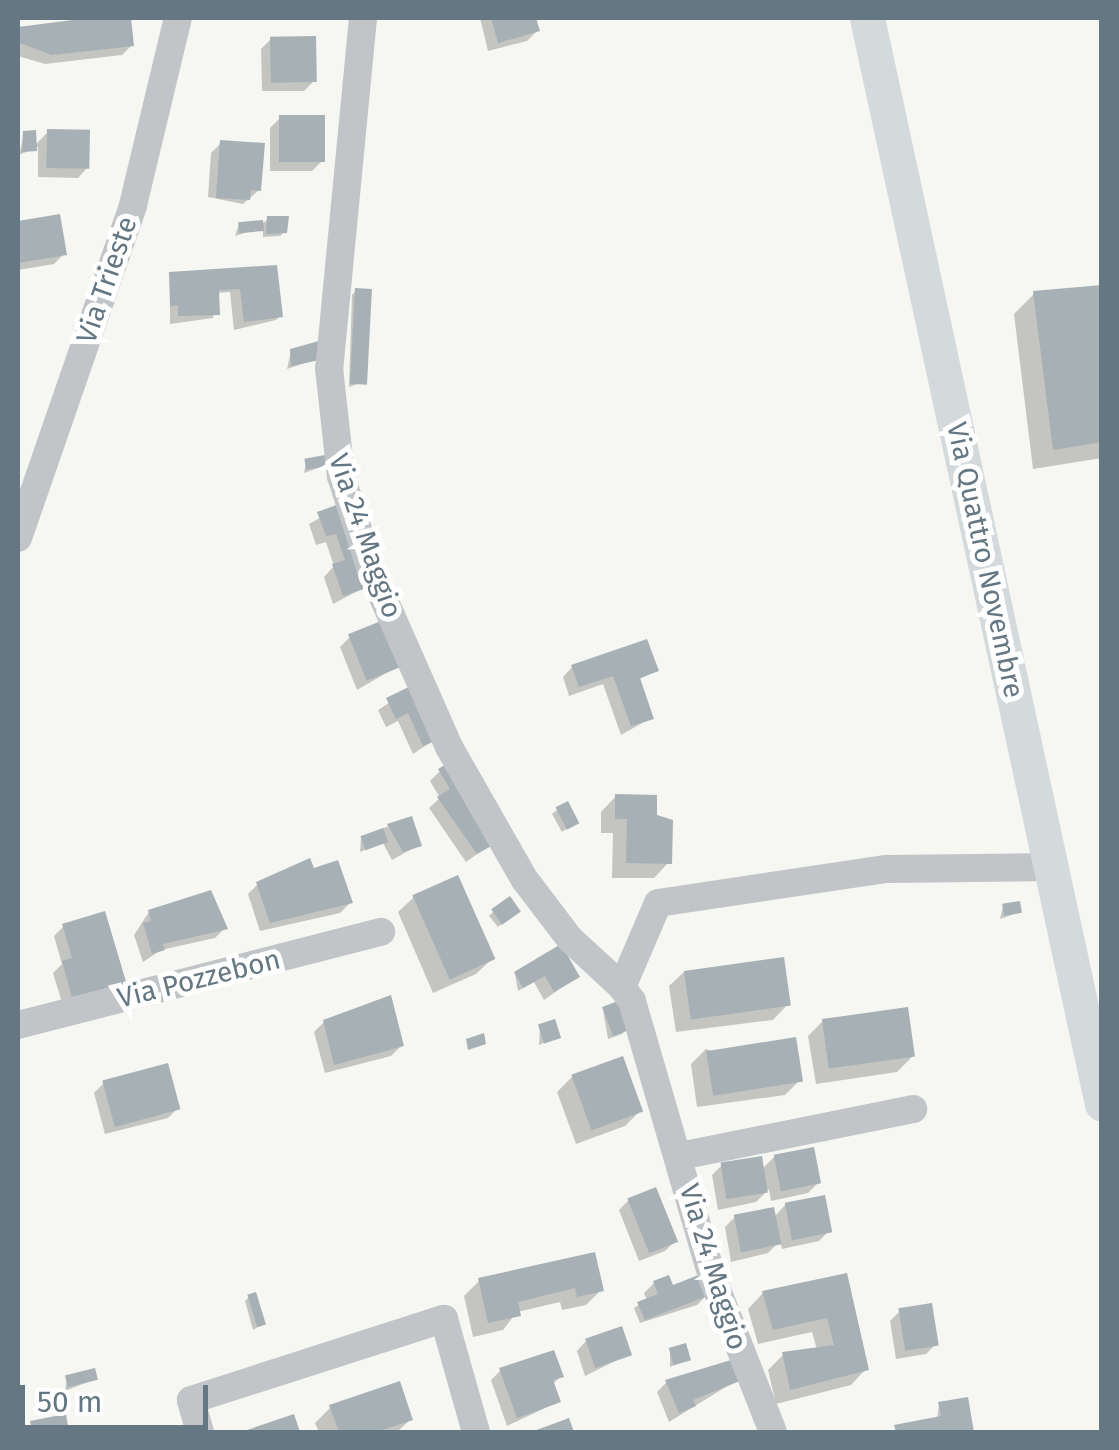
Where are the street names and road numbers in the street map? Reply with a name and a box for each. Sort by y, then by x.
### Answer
street label: Via Trieste [70,212,144,348]
street label: Via Quattro Novembre [939,419,1031,701]
street label: Via 24 Maggio [321,449,409,623]
street label: Via Pozzebon [114,943,284,1015]
street label: Via 24 Maggio [672,1180,754,1354]

